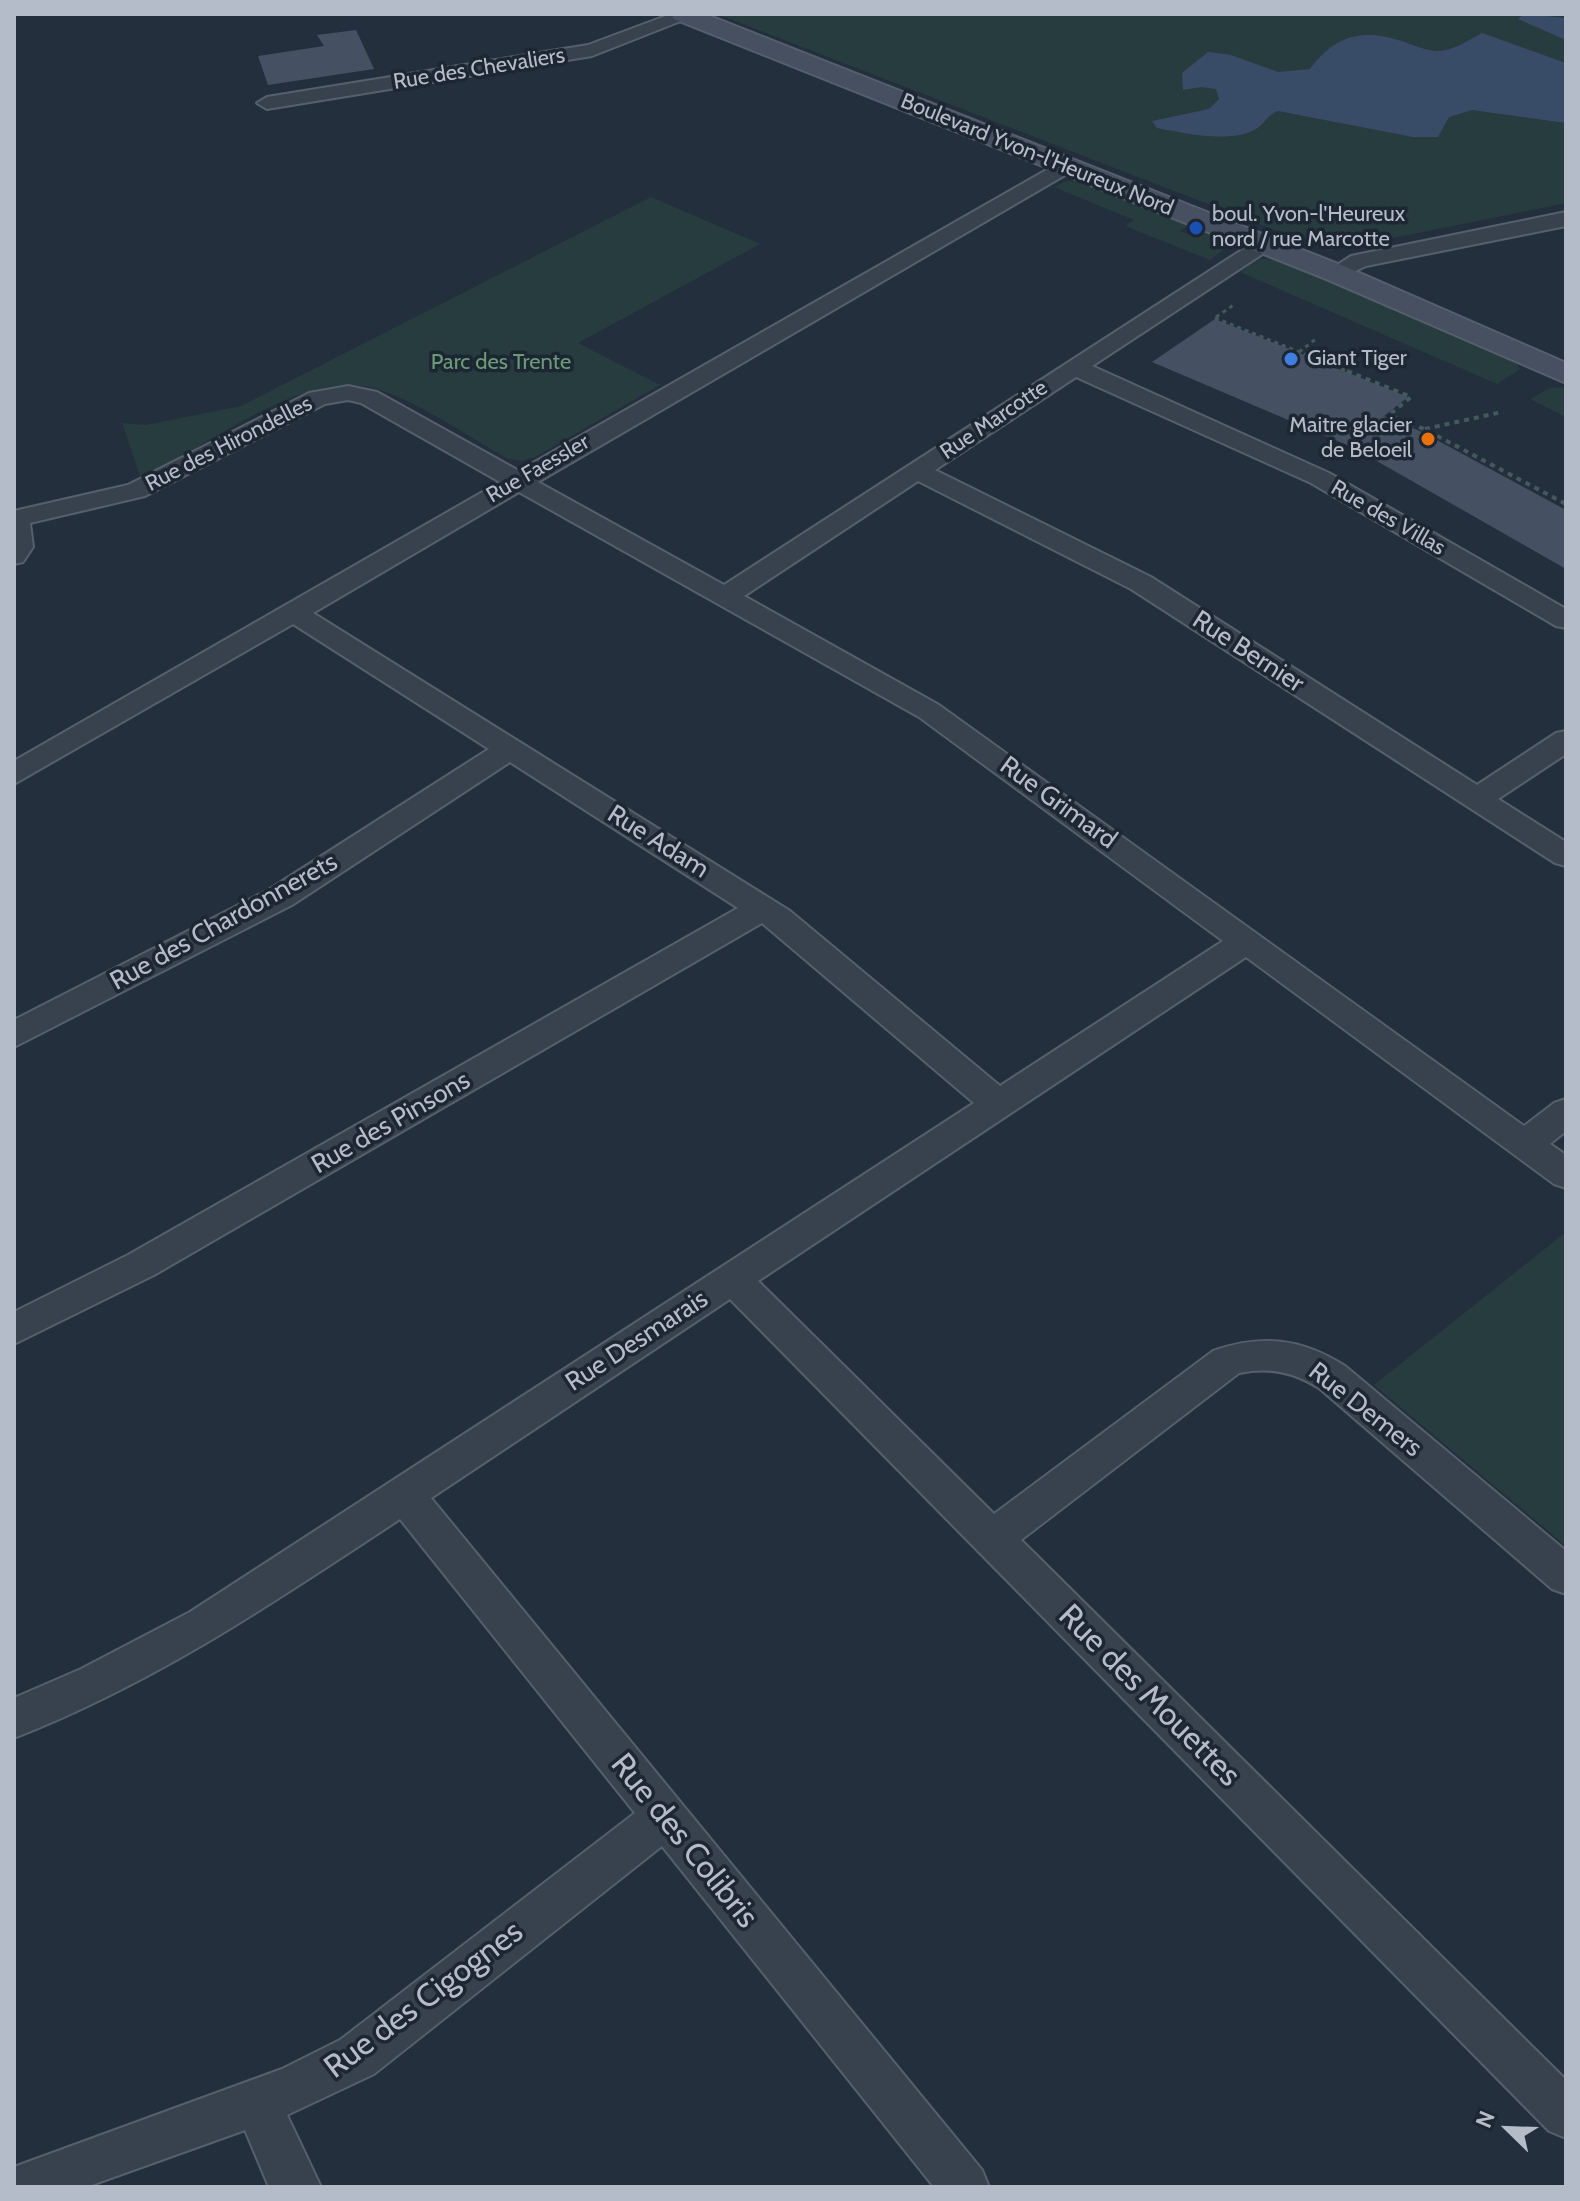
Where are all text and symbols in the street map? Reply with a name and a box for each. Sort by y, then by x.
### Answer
street label: Rue des Chevaliers [391,42,567,96]
street label: Boulevard Yvon-l'Heureux Nord [897,88,1177,222]
place label: boul. Yvon-l'Heureux nord / rue Marcotte [1212,202,1405,254]
marker: boul. Yvon-l'Heureux nord / rue Marcotte [1187,219,1205,237]
place label: Giant Tiger [1307,346,1407,372]
park label: Parc des Trente [431,350,571,376]
marker: Giant Tiger [1282,350,1300,368]
street label: Rue Marcotte [935,375,1053,465]
street label: Rue des Hirondelles [141,391,317,497]
place label: Maitre glacier de Beloeil [1289,413,1412,464]
street label: Rue Faessler [482,429,594,509]
marker: Maitre glacier de Beloeil [1419,430,1437,448]
street label: Rue des Villas [1326,475,1450,561]
street label: Rue Bernier [1186,604,1310,700]
street label: Rue Grimard [993,750,1123,856]
street label: Rue Adam [602,799,714,885]
street label: Rue des Chardonnerets [105,847,343,997]
street label: Rue des Pinsons [306,1065,476,1181]
street label: Rue Desmarais [560,1284,714,1398]
street label: Rue Demers [1302,1356,1428,1464]
street label: Rue des Mouettes [1050,1597,1248,1795]
street label: Rue des Colibris [602,1746,766,1936]
street label: Rue des Cigognes [317,1913,531,2087]
north arrow [1468,2089,1548,2169]
text: N [1470,2107,1501,2132]

